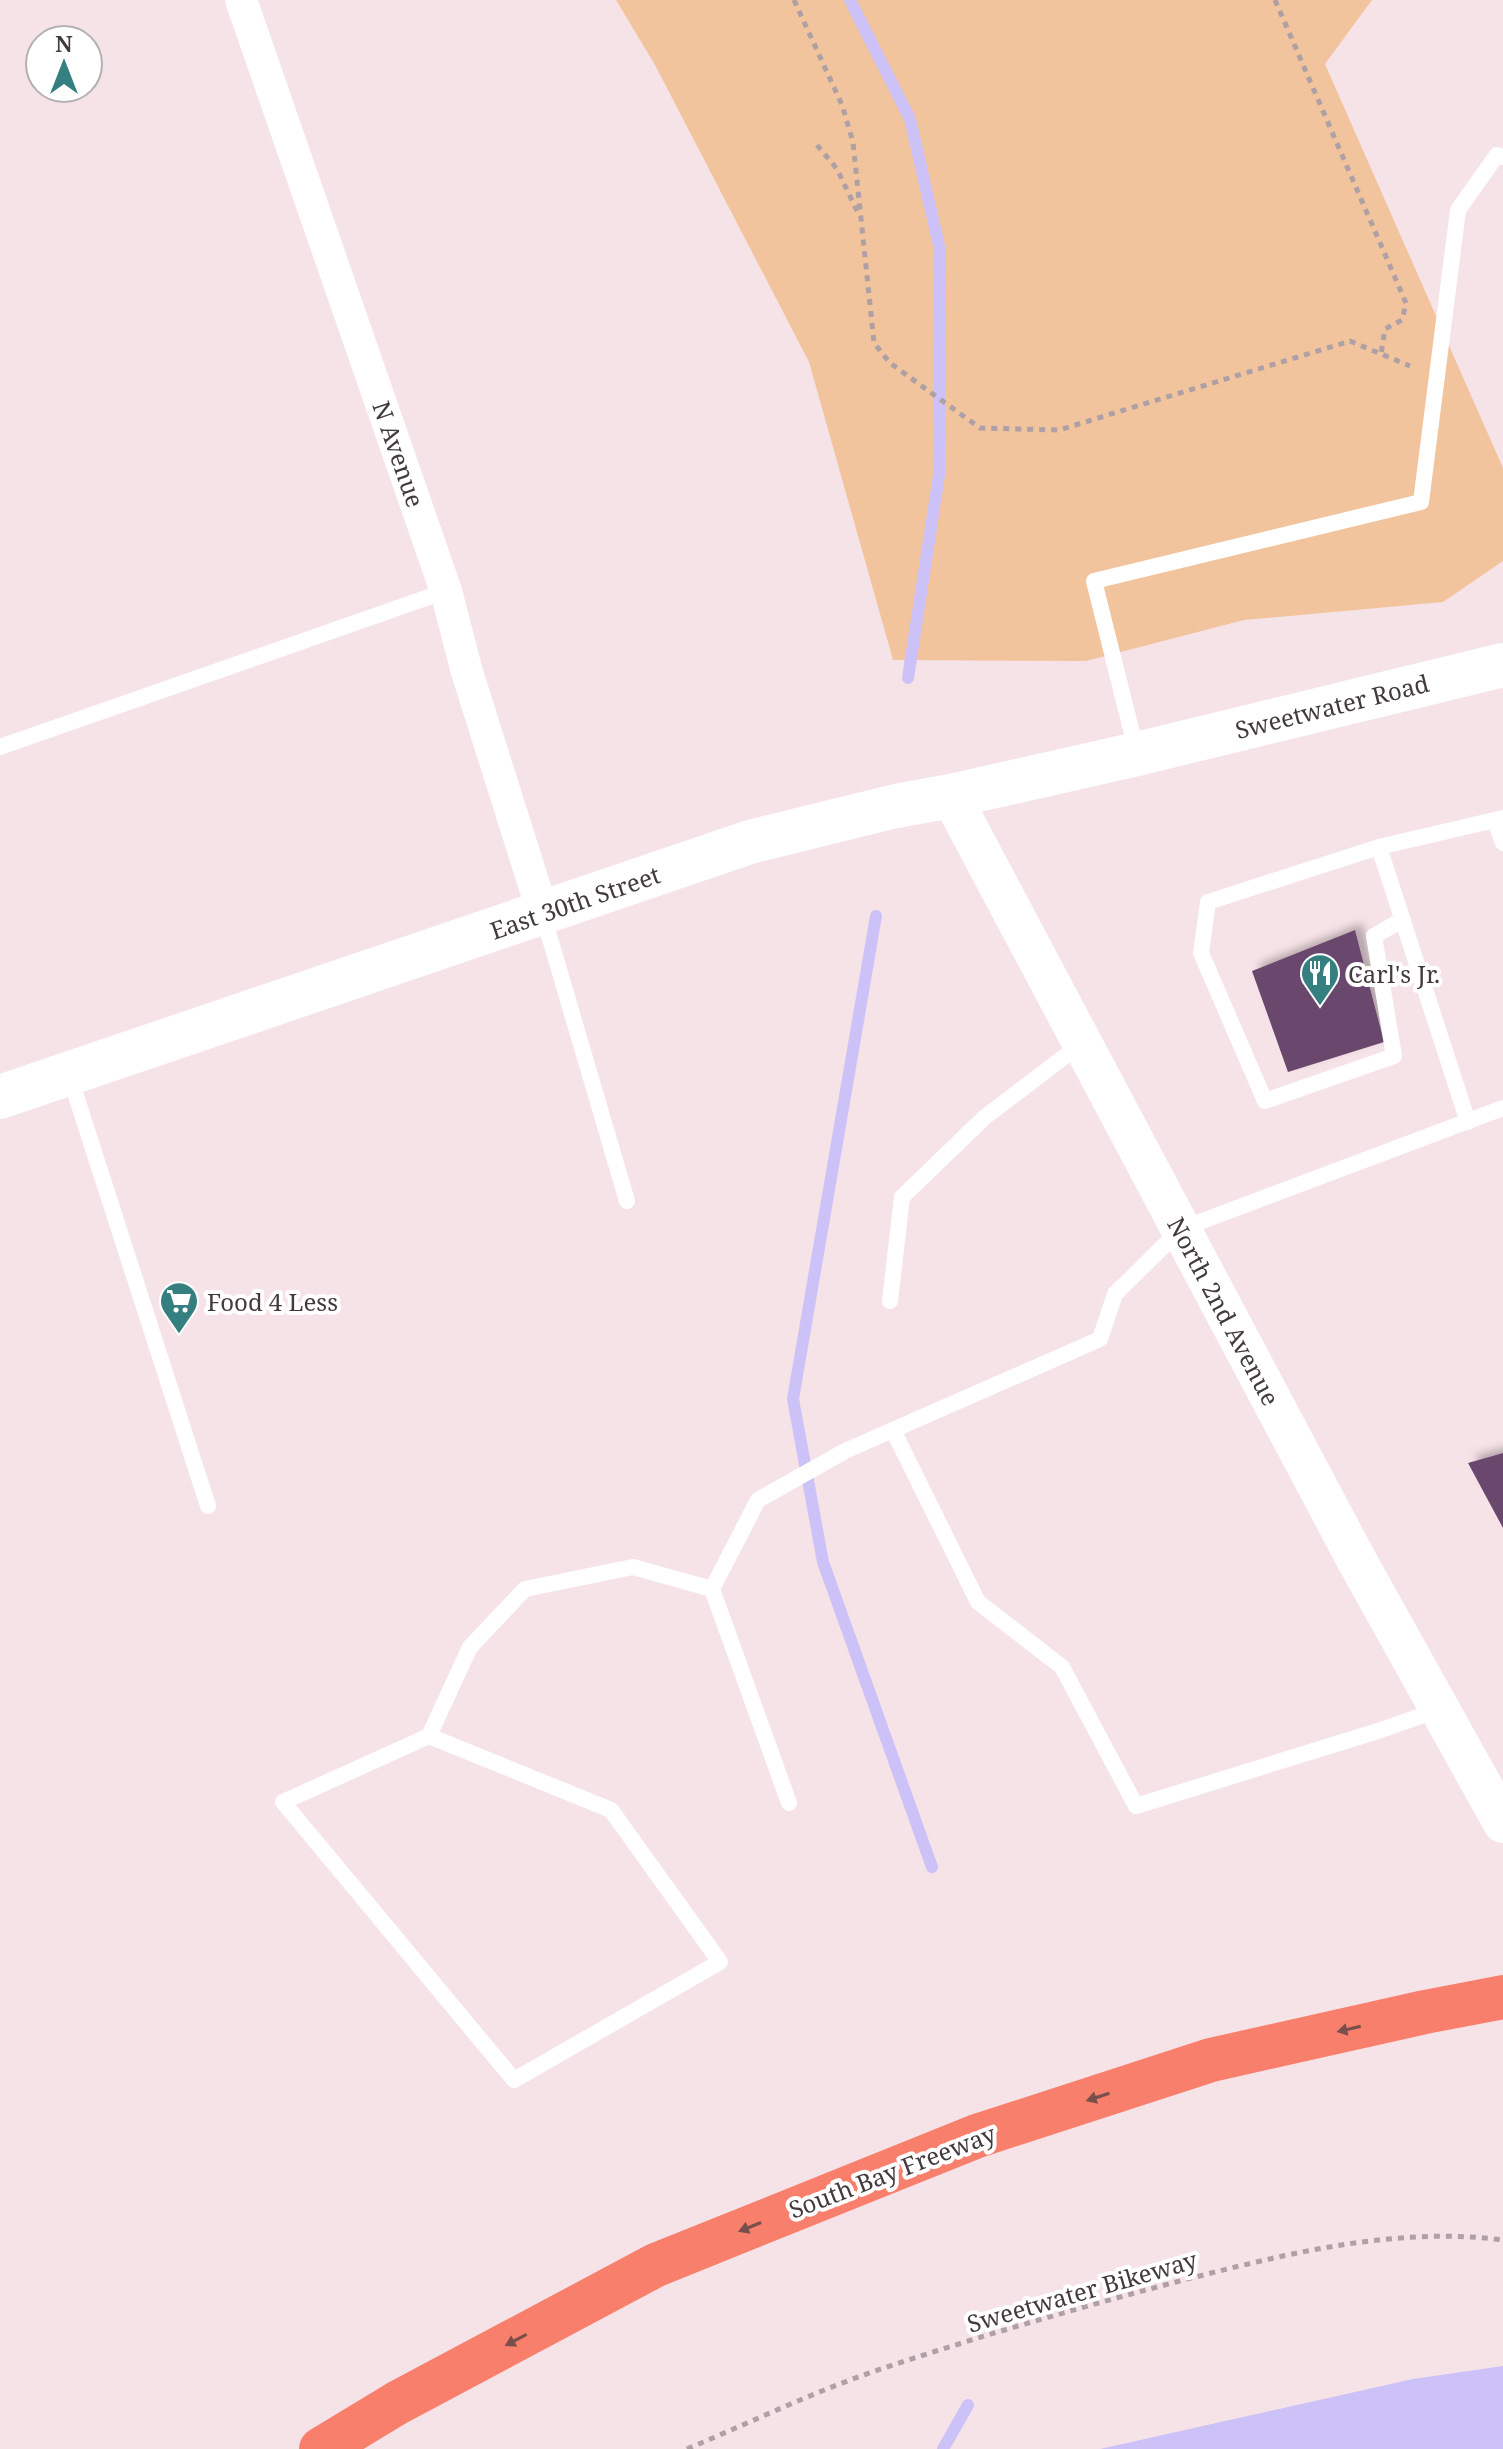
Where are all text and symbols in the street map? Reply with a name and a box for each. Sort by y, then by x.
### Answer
north arrow [24,24,104,104]
text: N [55,28,73,58]
street label: N Avenue [365,396,433,512]
street label: Sweetwater Road [1232,666,1433,746]
street label: East 30th Street [486,857,664,947]
restaurant icon: Carl's Jr. [1299,952,1341,1007]
place label: Carl's Jr. [1348,957,1440,990]
street label: North 2nd Avenue [1160,1211,1288,1411]
supermarket icon: Food 4 Less [158,1280,200,1335]
place label: Food 4 Less [207,1285,338,1318]
one-way arrow [1336,2023,1361,2036]
one-way arrow [1086,2091,1110,2103]
street label: South Bay Freeway [784,2116,1001,2226]
one-way arrow [738,2221,762,2234]
street label: Sweetwater Bikeway [963,2242,1201,2340]
one-way arrow [505,2332,527,2346]

